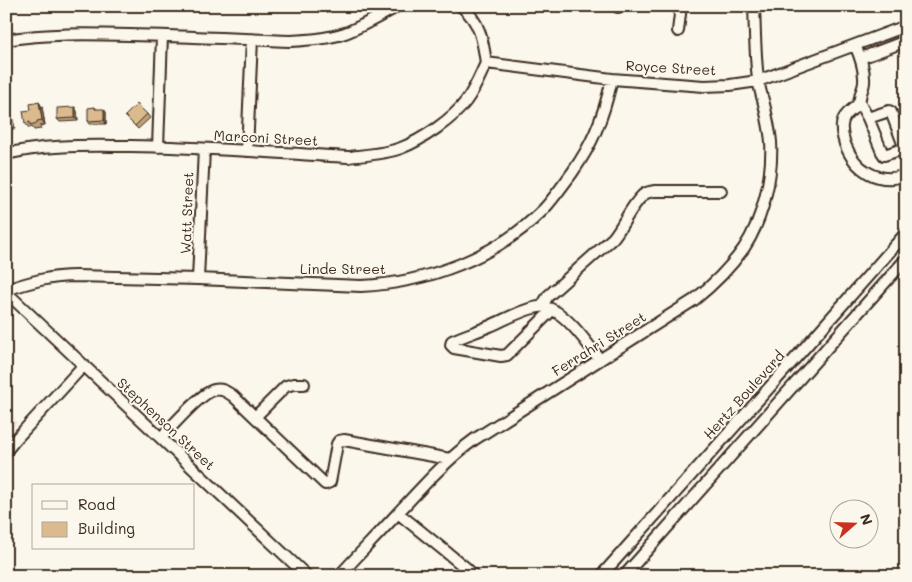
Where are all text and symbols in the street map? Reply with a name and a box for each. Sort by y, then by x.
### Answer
street label: Royce Street [625,56,717,79]
street label: Marconi Street [213,125,319,150]
street label: Watt Street [176,171,197,254]
street label: Linde Street [300,259,386,278]
street label: Ferrahri Street [548,307,649,380]
street label: Hertz Boulevard [699,346,789,443]
street label: Stephenson Street [113,373,219,474]
legend [32,484,195,550]
text: Road [78,494,115,514]
north arrow [830,500,880,550]
text: N [856,511,877,528]
text: Building [78,518,135,538]

